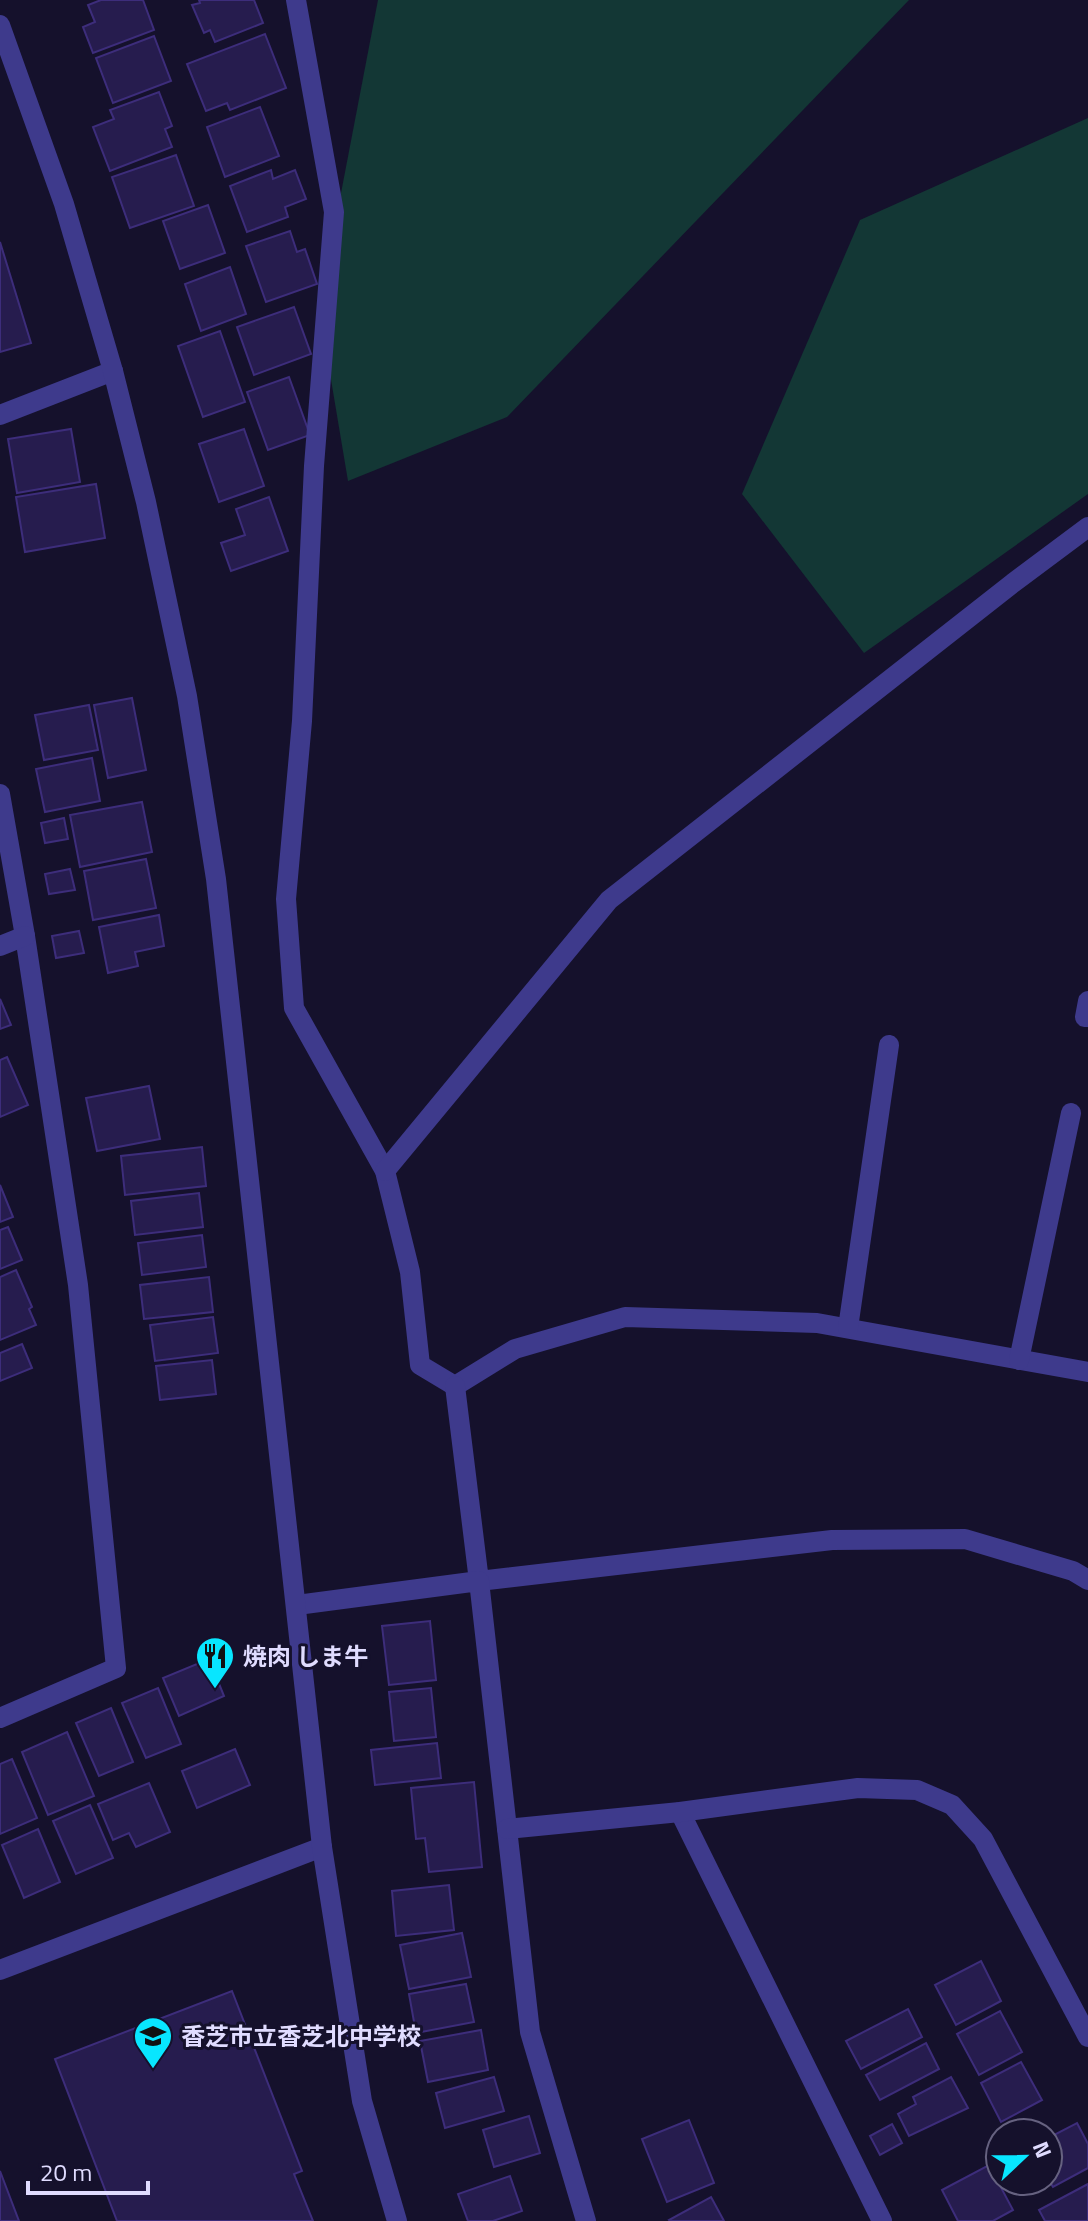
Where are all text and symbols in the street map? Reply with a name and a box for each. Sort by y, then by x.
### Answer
restaurant icon: 焼肉 しま牛 [194,1635,236,1690]
place label: 焼肉 しま牛 [243,1638,368,1674]
school or university icon: 香芝市立香芝北中学校 [132,2015,174,2070]
place label: 香芝市立香芝北中学校 [181,2018,421,2054]
north arrow [984,2117,1064,2197]
text: N [1024,2136,1061,2163]
scale bar [28,2145,148,2195]
text: 20 m [40,2154,92,2190]

